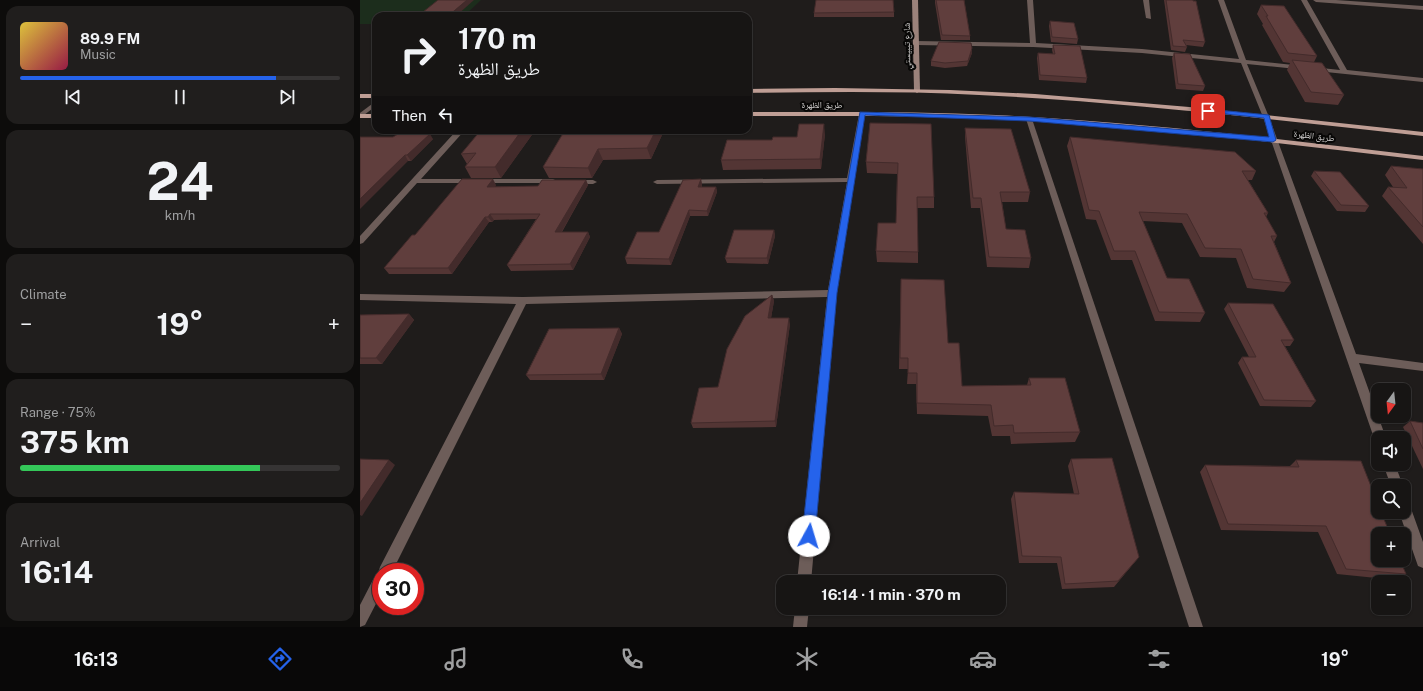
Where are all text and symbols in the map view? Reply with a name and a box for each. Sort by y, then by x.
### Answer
text: 170 m [458,22,537,55]
street label: شارع تيبيستي [901,22,915,70]
icon: right [392,28,444,80]
text: 89.9 FM [80,30,140,47]
text: Music [80,47,116,62]
text: طريق الظهرة [458,58,540,79]
icon: previous [62,86,84,108]
icon: pause [169,86,191,108]
icon: next [276,86,298,108]
pin [1191,94,1225,128]
street label: طريق الظهرة [801,99,843,110]
icon: arrive [1197,100,1219,122]
icon: left [435,104,457,126]
text: Then [392,107,427,124]
street label: طريق الظهرة [1293,128,1335,144]
text: 24 [146,151,214,212]
text: km/h [165,208,195,223]
text: Climate [20,287,67,302]
text: 19° [157,306,203,342]
text: − [20,311,32,337]
text: + [328,311,340,337]
north arrow [1371,383,1411,423]
map controls [1371,383,1411,615]
text: Range · 75% [20,405,96,420]
text: 375 km [20,424,130,460]
button: sound [1371,431,1411,471]
button: search [1371,479,1411,519]
position arrow [788,515,830,557]
button: + [1371,527,1411,567]
text: Arrival [20,535,60,550]
text: 16:14 [20,554,93,590]
speed limit sign: 30 [372,563,424,615]
button: − [1371,575,1411,615]
text: 16:14 · 1 min · 370 m [821,586,961,603]
icon: directions [266,645,294,673]
icon: music [442,645,470,673]
icon: phone [618,645,646,673]
icon: climate [793,645,821,673]
icon: car [969,645,997,673]
icon: filters [1145,645,1173,673]
text: 16:13 [74,649,118,670]
text: 19° [1321,649,1349,670]

